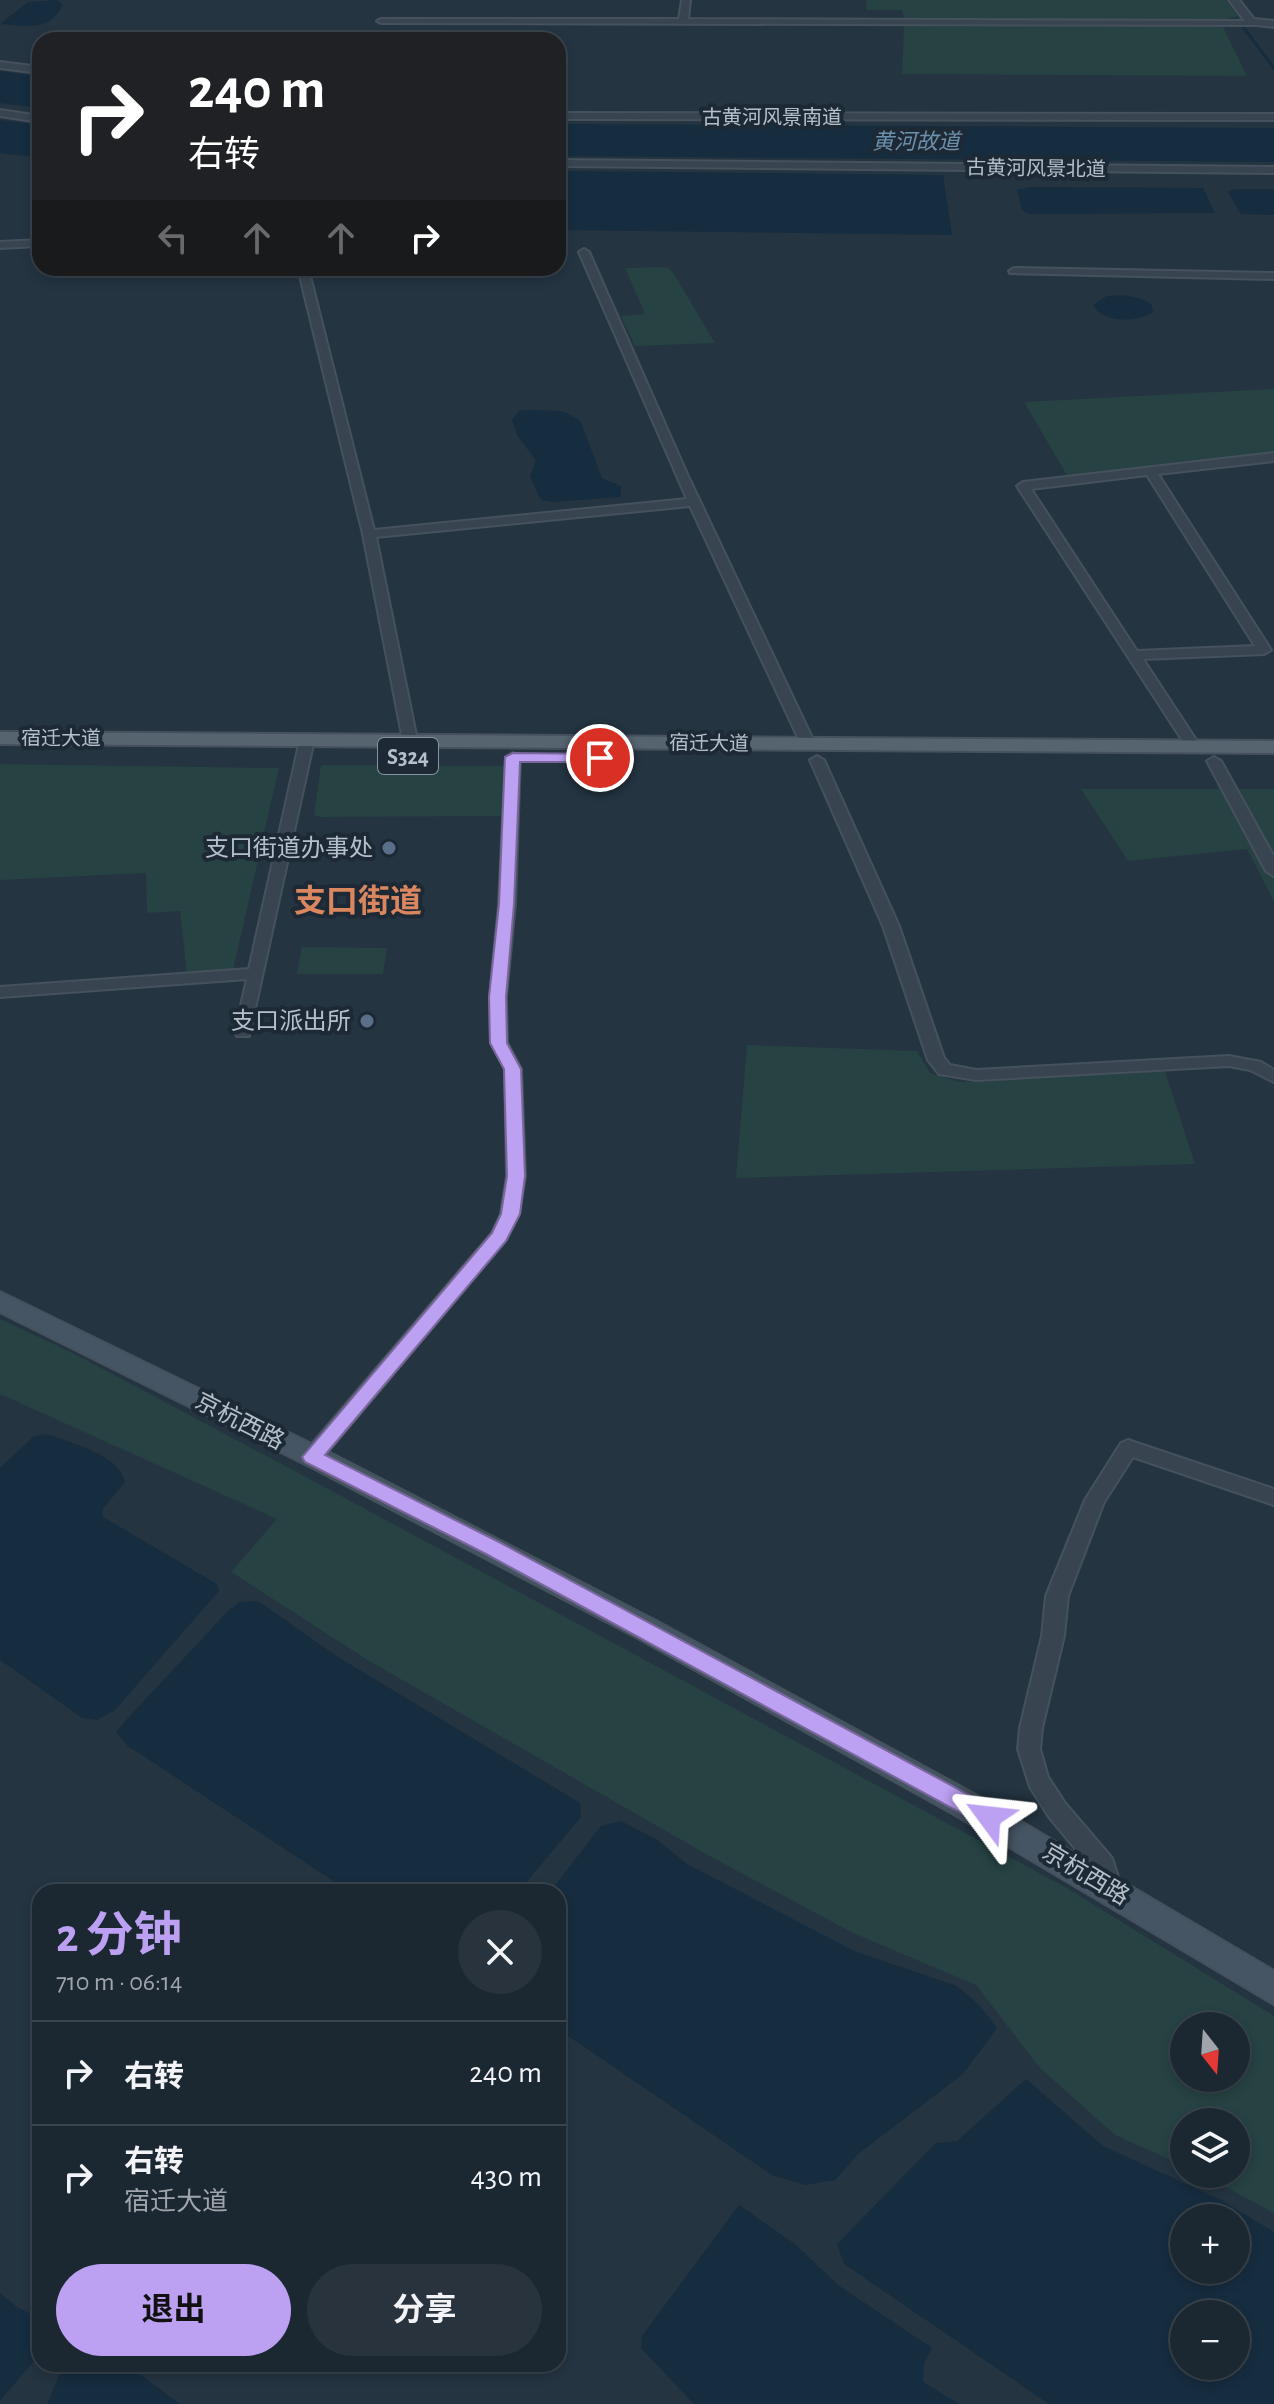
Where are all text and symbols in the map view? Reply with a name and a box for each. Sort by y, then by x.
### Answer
text: 240 m [188,62,325,118]
icon: right [56,64,160,168]
street label: 古黄河风景南道 [702,107,842,128]
water label: 黄河故道 [872,130,963,153]
text: 右转 [188,137,260,173]
street label: 古黄河风景北道 [966,157,1106,180]
icon: left [151,216,195,260]
icon: ahead [235,216,279,260]
icon: ahead [319,216,363,260]
icon: right [403,216,447,260]
pin [566,724,634,792]
street label: 宿迁大道 [21,728,101,749]
street label: 宿迁大道 [669,732,749,755]
icon: arrive [578,736,622,780]
road number: S324 [378,738,438,774]
place label: 支口街道办事处 [205,835,373,861]
marker: 支口街道办事处 [380,839,398,857]
district label: 支口街道 [294,884,422,918]
place label: 支口派出所 [231,1008,351,1034]
marker: 支口派出所 [358,1012,376,1030]
street label: 京杭西路 [191,1388,289,1454]
position arrow [947,1775,1031,1859]
street label: 京杭西路 [1038,1838,1134,1910]
button: close [458,1910,542,1994]
text: 2 分钟 [56,1913,182,1961]
text: 710 m · 06:14 [56,1969,183,1995]
north arrow [1170,2012,1250,2092]
map controls [1170,2012,1250,2380]
icon: right [56,2051,100,2095]
text: 240 m [469,2058,542,2088]
text: 右转 [124,2062,184,2092]
button: layers [1170,2108,1250,2188]
text: 右转 [124,2147,184,2177]
icon: right [56,2155,100,2199]
text: 430 m [470,2162,542,2192]
text: 宿迁大道 [124,2189,228,2215]
button: + [1170,2204,1250,2284]
button: 退出 [56,2264,291,2356]
button: 分享 [307,2264,542,2356]
button: − [1170,2300,1250,2380]

